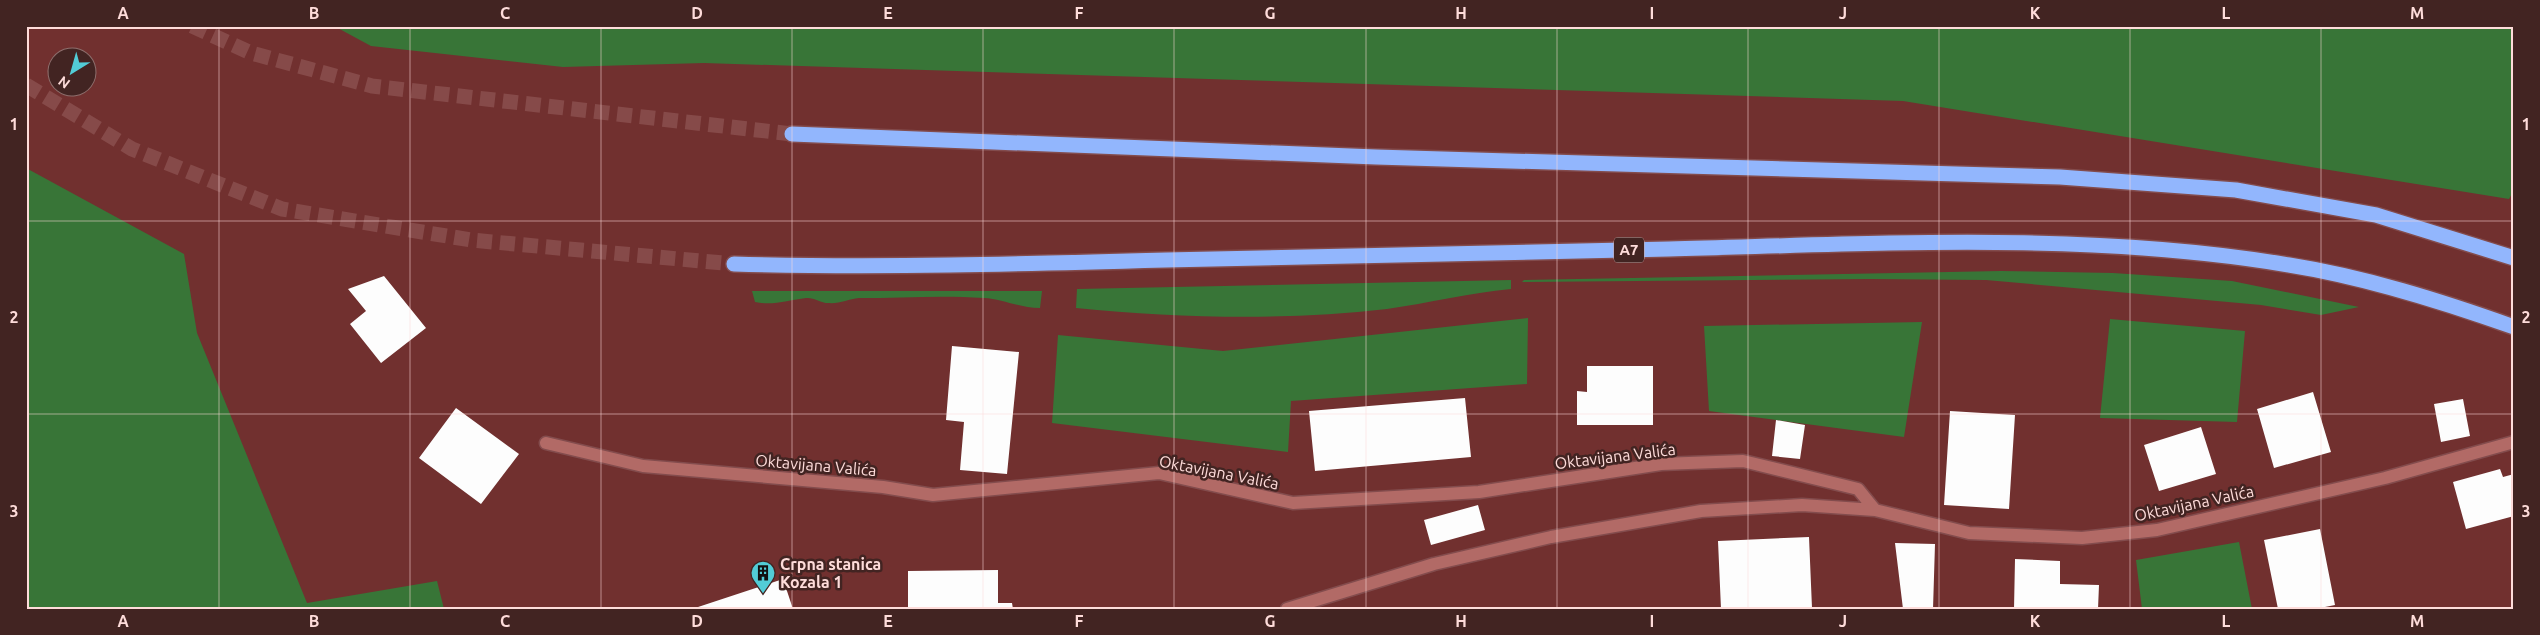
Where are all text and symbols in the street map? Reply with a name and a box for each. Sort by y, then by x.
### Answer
text: A [117,4,129,22]
text: B [309,4,319,22]
text: C [500,4,510,22]
text: D [691,4,703,22]
text: E [883,4,893,22]
text: F [1075,4,1084,22]
text: G [1264,4,1276,22]
text: H [1455,4,1467,22]
text: I [1650,4,1654,22]
text: J [1839,4,1847,22]
text: K [2030,4,2041,22]
text: L [2222,4,2231,22]
text: M [2410,4,2424,22]
north arrow [48,48,98,98]
text: N [55,73,73,92]
text: 1 [9,115,19,133]
text: 1 [2521,115,2531,133]
road number: A7 [1614,238,1644,262]
text: 2 [9,308,19,326]
text: 2 [2521,308,2531,326]
street label: Oktavijana Valića [1554,440,1676,472]
street label: Oktavijana Valića [755,451,877,479]
street label: Oktavijana Valića [1158,452,1280,492]
street label: Oktavijana Valića [2133,482,2255,524]
text: 3 [9,502,19,520]
text: 3 [2521,502,2531,520]
place label: Crpna stanica Kozala 1 [780,555,881,591]
building icon: Crpna stanica Kozala 1 [750,560,776,594]
text: A [117,612,129,630]
text: B [309,612,319,630]
text: C [500,612,510,630]
text: D [691,612,703,630]
text: E [883,612,893,630]
text: F [1075,612,1084,630]
text: G [1264,612,1276,630]
text: H [1455,612,1467,630]
text: I [1650,612,1654,630]
text: J [1839,612,1847,630]
text: K [2030,612,2041,630]
text: L [2222,612,2231,630]
text: M [2410,612,2424,630]

